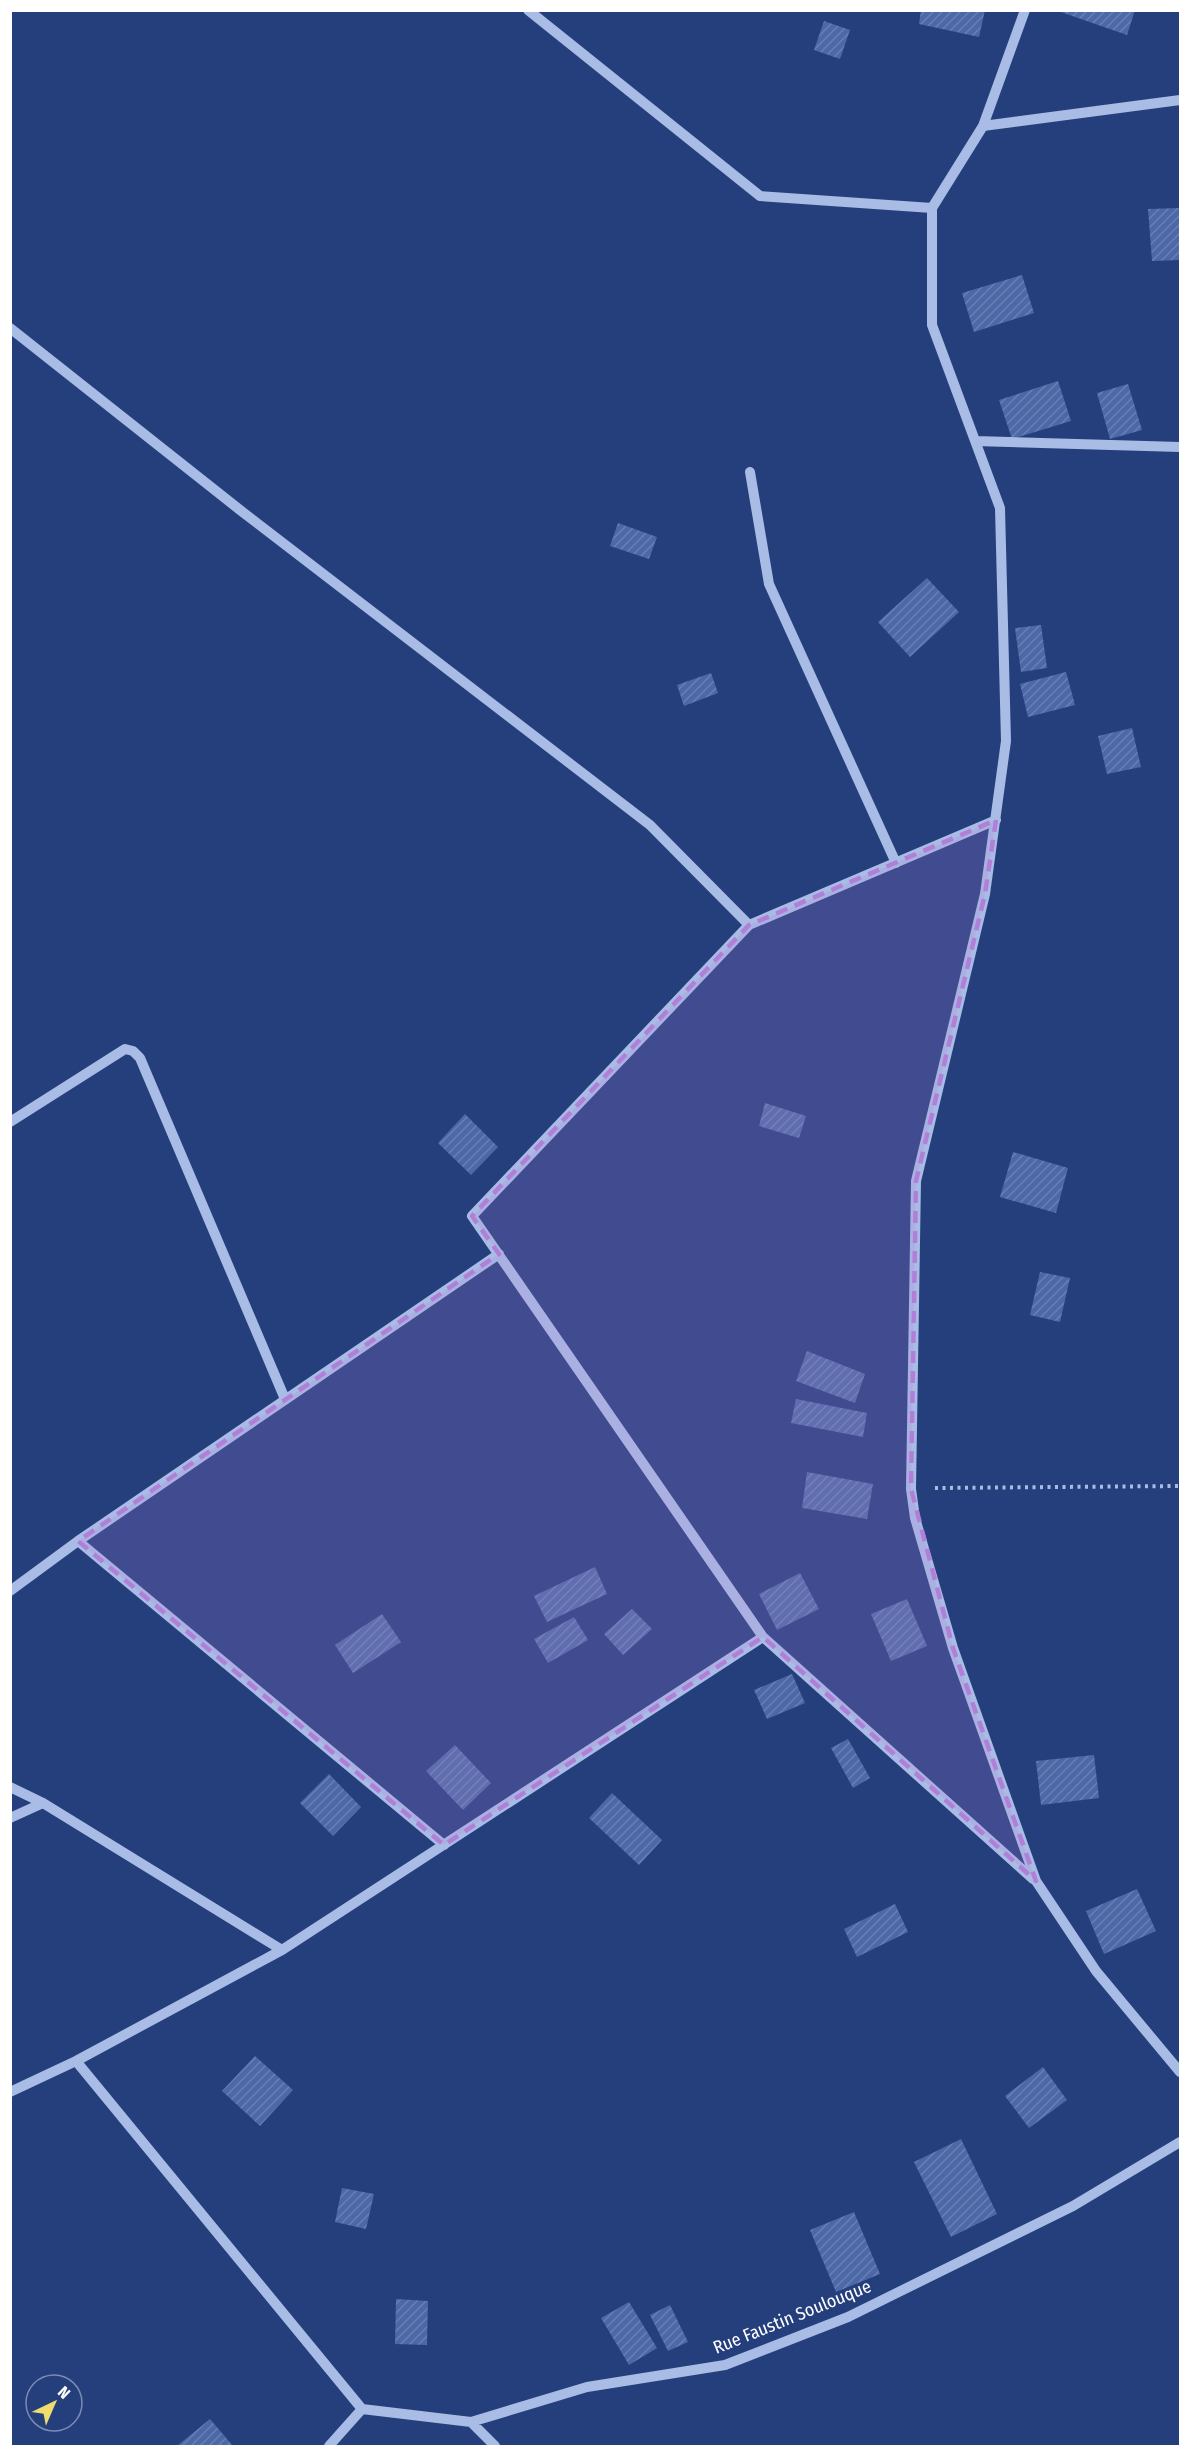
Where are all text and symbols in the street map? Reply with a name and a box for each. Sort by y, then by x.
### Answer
street label: Rue Faustin Soulouque [710,2275,874,2359]
north arrow [24,2373,84,2433]
text: N [54,2382,74,2403]

